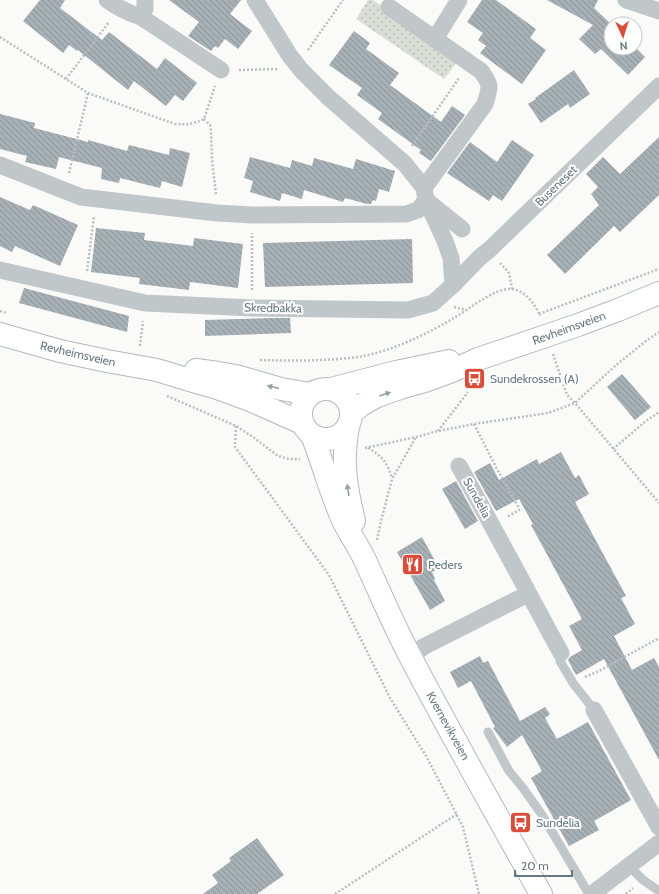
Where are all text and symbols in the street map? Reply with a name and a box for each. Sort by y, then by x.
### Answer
north arrow [603,16,643,56]
text: N [619,39,628,53]
street label: Buseneset [532,162,580,209]
street label: Skredbakka [244,299,302,316]
street label: Revheimsveien [530,307,608,348]
street label: Revheimsveien [39,338,118,370]
bus stop icon: Sundekrossen (A) [462,366,488,392]
place label: Sundekrossen (A) [490,371,579,386]
one-way arrow [266,383,279,389]
one-way arrow [379,390,391,396]
street label: Sundelia [460,475,495,521]
one-way arrow [344,484,350,496]
restaurant icon: Peders [400,552,426,578]
place label: Peders [428,557,462,572]
street label: Kvernevikveien [423,689,474,763]
bus stop icon: Sundelia [508,810,534,836]
place label: Sundelia [536,815,580,830]
scale bar [515,852,572,878]
text: 20 m [521,858,549,873]

